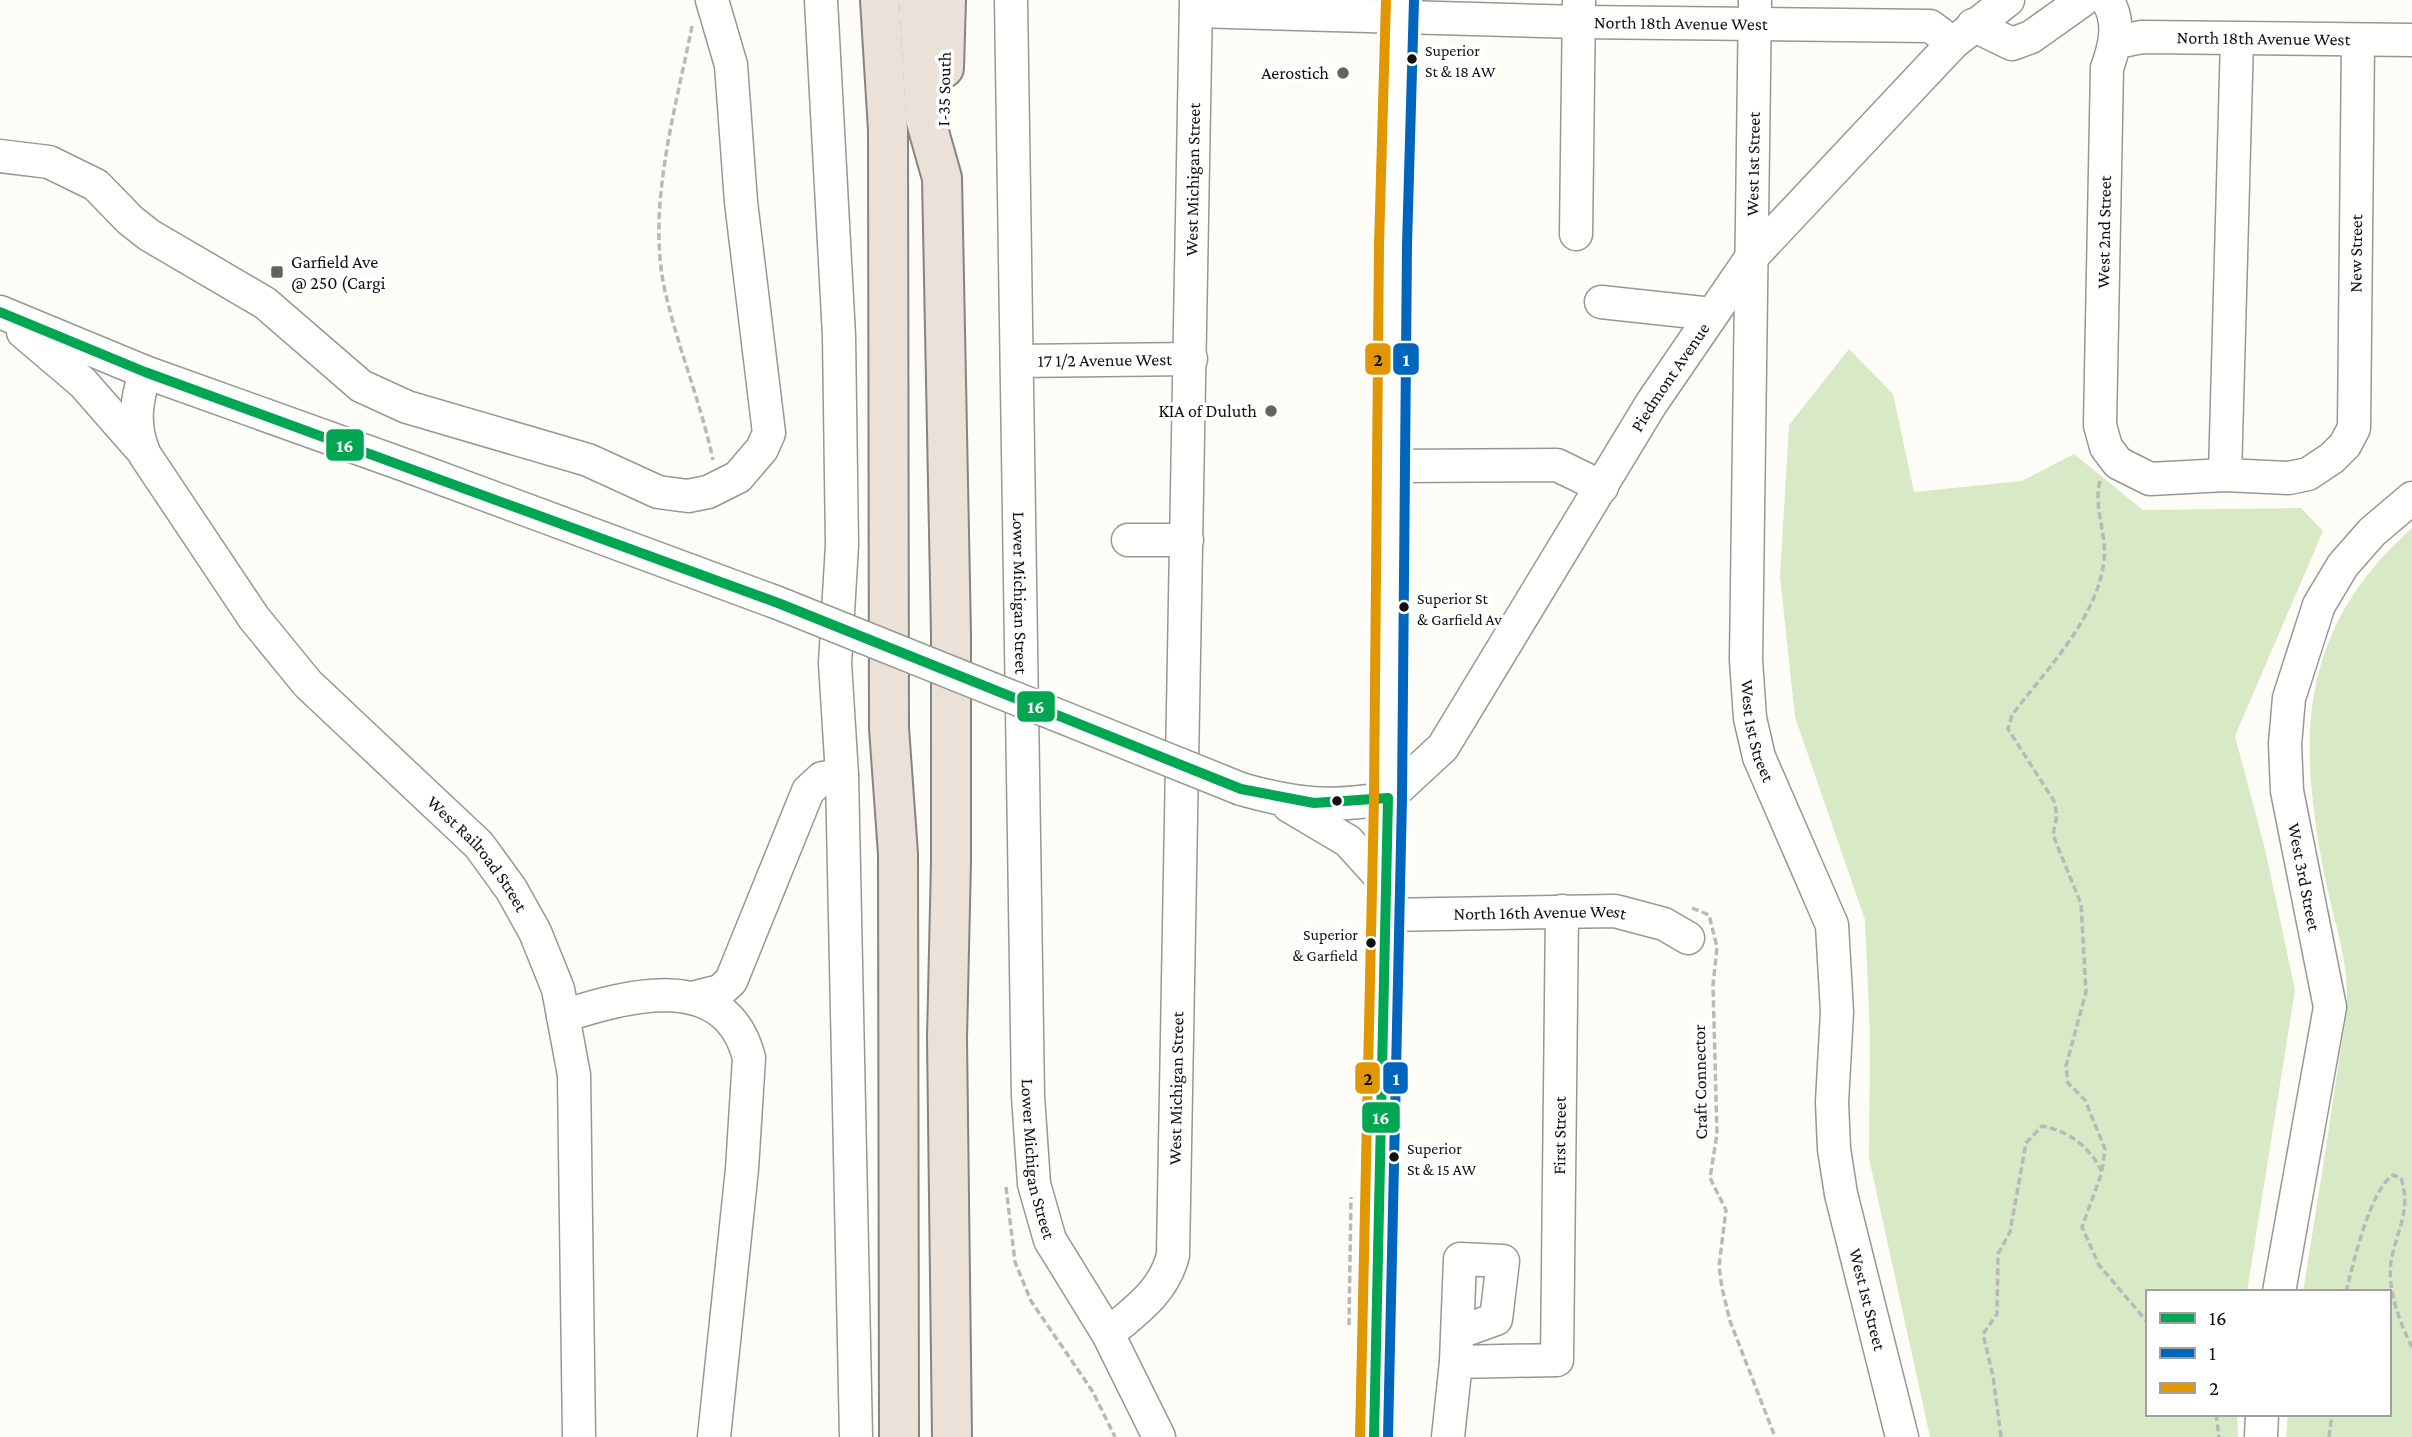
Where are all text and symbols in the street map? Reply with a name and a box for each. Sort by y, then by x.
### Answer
street label: North 18th Avenue West [1594,12,1769,34]
street label: North 18th Avenue West [2176,27,2352,49]
place label: Superior St & 18 AW [1425,42,1496,80]
street label: I-35 South [933,51,955,127]
marker: Superior St & 18 AW [1405,52,1419,66]
place label: Aerostich [1261,63,1329,83]
marker: Aerostich [1335,65,1351,81]
street label: West Michigan Street [1181,101,1204,257]
street label: West 1st Street [1742,110,1764,216]
street label: West 2nd Street [2093,174,2115,289]
street label: New Street [2345,213,2366,293]
place label: Garfield Ave @ 250 (Cargi [291,252,386,294]
marker: Garfield Ave @ 250 (Cargi [269,264,285,280]
street label: Piedmont Avenue [1627,319,1714,435]
line badge: 2 [1364,342,1392,376]
line badge: 1 [1392,342,1420,376]
street label: 17 1/2 Avenue West [1038,349,1173,371]
text: 2 [1373,349,1383,370]
text: 1 [1402,349,1410,370]
place label: KIA of Duluth [1159,401,1257,421]
marker: KIA of Duluth [1263,403,1279,419]
line badge: 16 [325,428,365,462]
text: 16 [336,435,354,456]
street label: Lower Michigan Street [1009,512,1031,675]
place label: Superior St & Garfield Av [1417,590,1502,628]
marker: Superior St & Garfield Av [1397,600,1411,614]
street label: West 1st Street [1737,679,1779,786]
line badge: 16 [1016,690,1056,723]
text: 16 [1027,696,1045,717]
street label: West Railroad Street [423,792,532,916]
unlabelled marker [1330,794,1344,808]
street label: West 3rd Street [2284,821,2324,934]
street label: North 16th Avenue West [1453,901,1630,924]
place label: Superior & Garfield [1292,926,1359,964]
marker: Superior & Garfield [1364,936,1378,950]
street label: West Michigan Street [1165,1010,1187,1165]
street label: Craft Connector [1689,1024,1711,1140]
line badge: 2 [1354,1061,1381,1095]
line badge: 1 [1382,1061,1409,1095]
text: 2 [1363,1068,1373,1089]
text: 1 [1392,1068,1400,1089]
street label: Lower Michigan Street [1018,1079,1060,1242]
street label: First Street [1549,1095,1570,1175]
line badge: 16 [1361,1101,1401,1134]
text: 16 [1372,1107,1390,1128]
place label: Superior St & 15 AW [1407,1140,1477,1178]
marker: Superior St & 15 AW [1387,1150,1401,1164]
street label: West 1st Street [1845,1246,1890,1354]
legend [2146,1290,2391,1416]
text: 16 [2209,1306,2227,1330]
text: 1 [2209,1341,2216,1365]
text: 2 [2209,1376,2219,1400]

